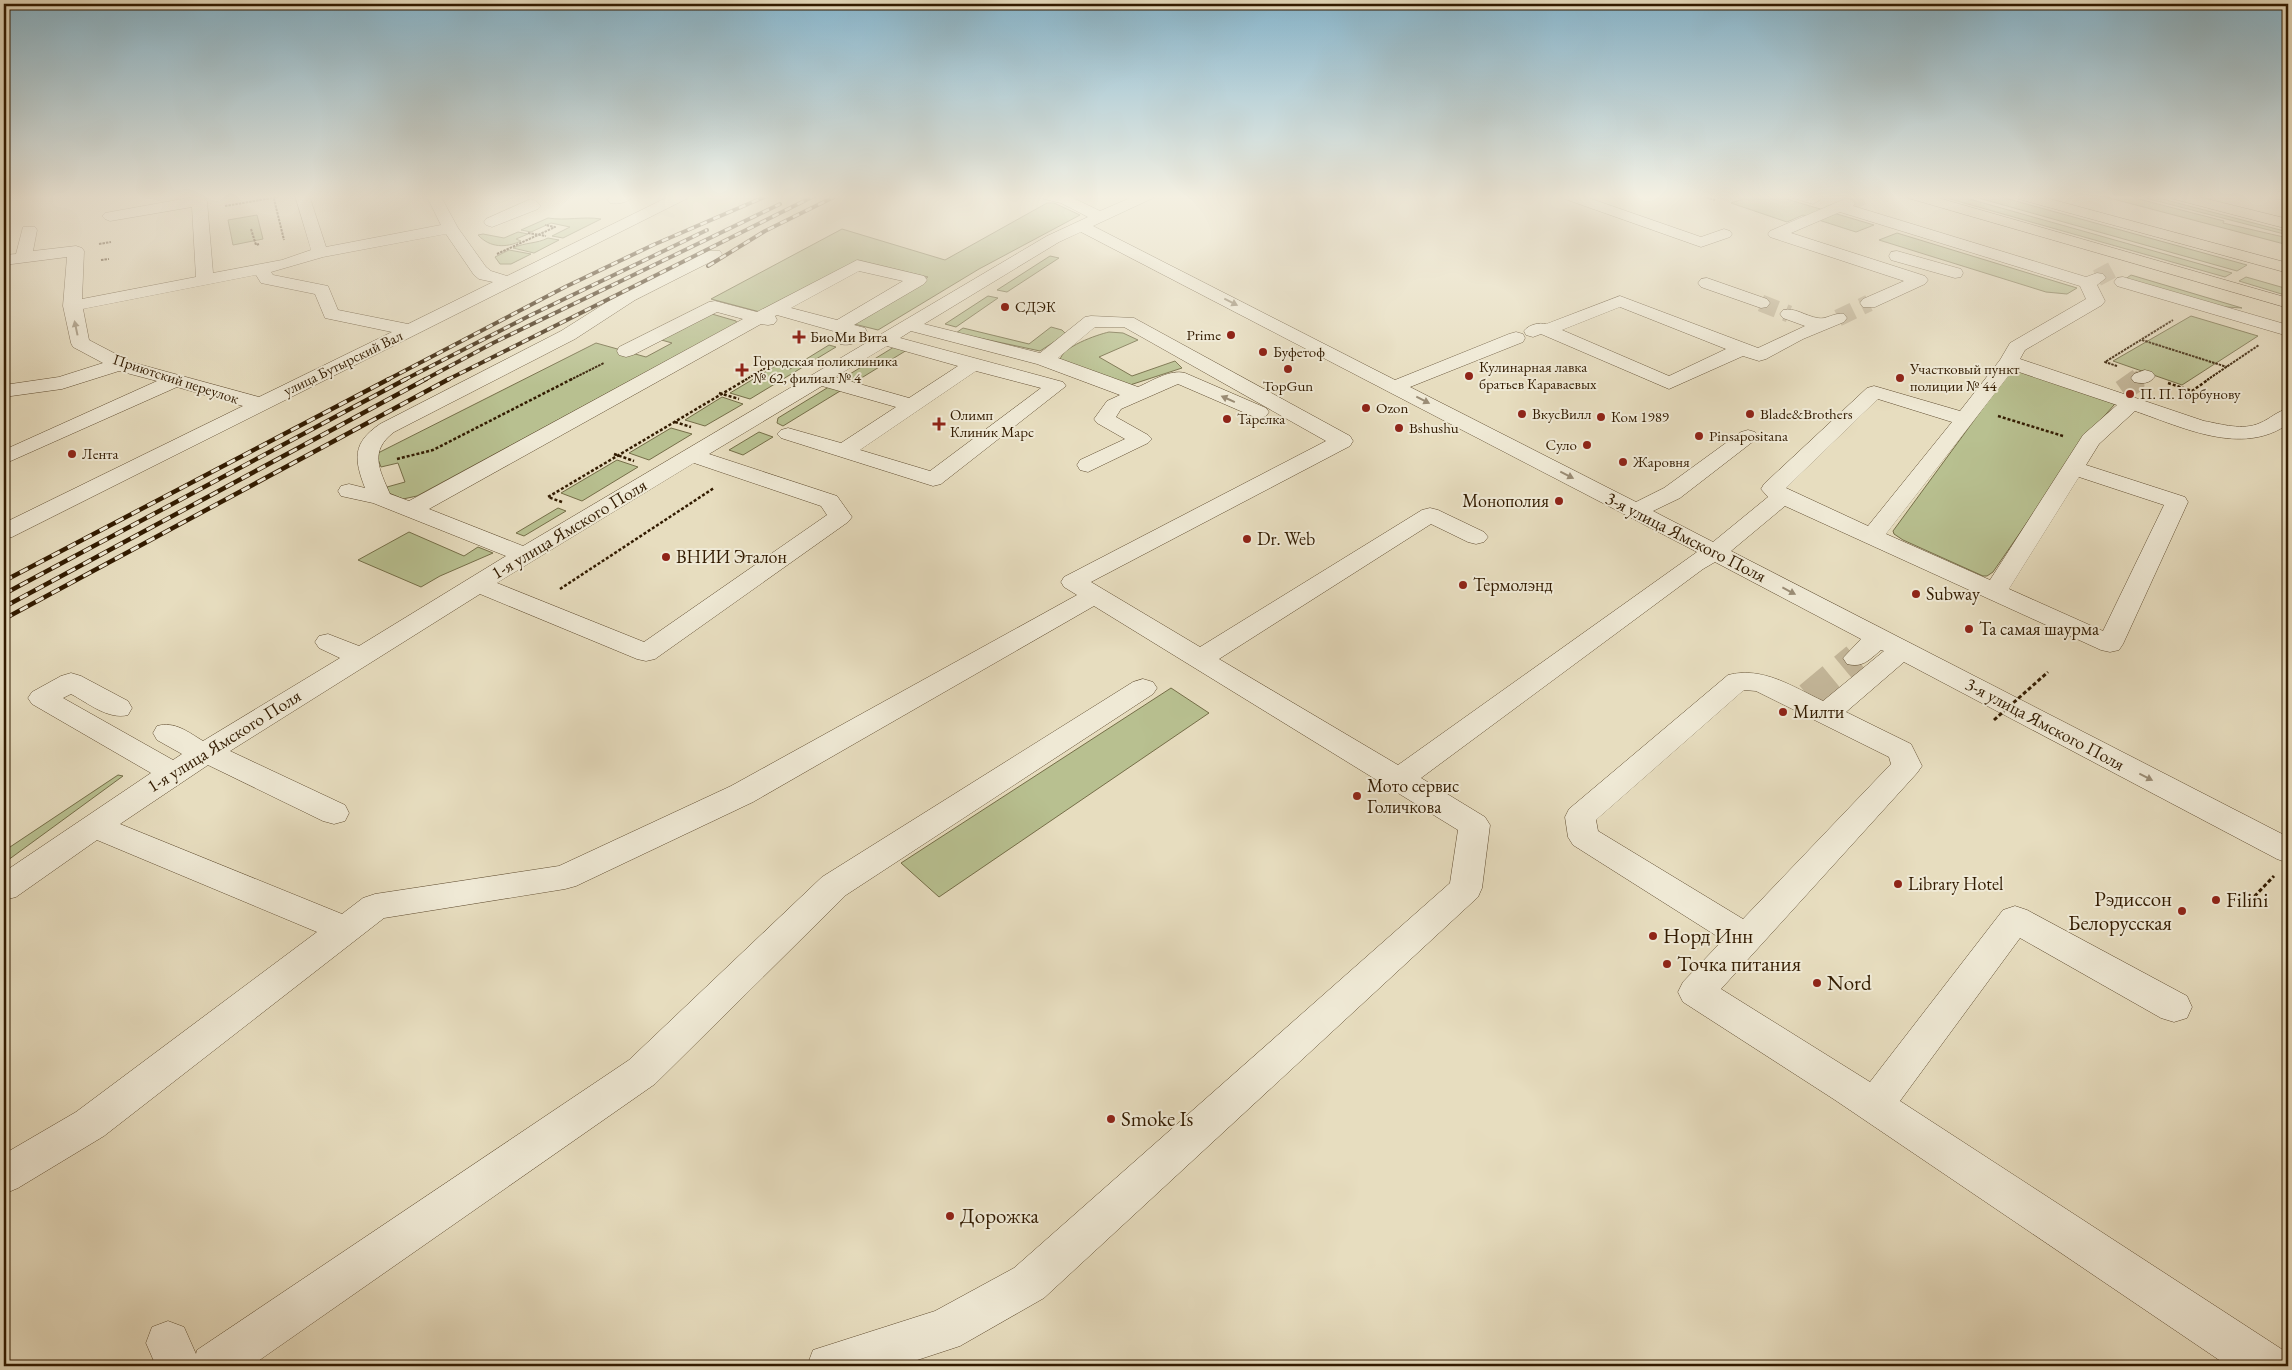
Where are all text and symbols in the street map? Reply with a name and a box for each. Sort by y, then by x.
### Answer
place label: СДЭК [1015,297,1056,316]
one-way arrow [1224,298,1239,306]
marker: СДЭК [999,301,1011,313]
one-way arrow [72,320,80,336]
street label: улица Бутырский Вал [280,325,406,400]
place label: Prime [1187,325,1221,344]
place label: БиоМи Вита [810,327,887,346]
marker: Prime [1225,329,1237,341]
marker: БиоМи Вита [792,330,806,344]
place label: Буфетоф [1273,342,1325,361]
marker: Буфетоф [1257,346,1269,358]
street label: Приютский переулок [111,349,241,408]
place label: Городская поликлиника № 62, филиал № 4 [753,351,898,387]
place label: Кулинарная лавка братьев Караваевых [1479,357,1597,393]
place label: Участковый пункт полиции № 44 [1909,359,2019,395]
marker: Городская поликлиника № 62, филиал № 4 [735,363,749,377]
marker: TopGun [1282,363,1294,375]
marker: Кулинарная лавка братьев Караваевых [1463,370,1475,382]
marker: Участковый пункт полиции № 44 [1894,372,1906,384]
place label: TopGun [1263,376,1313,395]
place label: П. П. Горбунову [2140,384,2241,403]
marker: П. П. Горбунову [2124,388,2136,400]
one-way arrow [1221,395,1235,403]
one-way arrow [1416,396,1430,404]
place label: Ozon [1376,398,1409,417]
marker: Ozon [1360,402,1372,414]
place label: ВкусВилл [1532,404,1591,423]
place label: Blade&Brothers [1760,404,1853,423]
place label: Олимп Клиник Марс [950,405,1034,441]
place label: Ком 1989 [1611,407,1669,426]
marker: ВкусВилл [1516,408,1528,420]
marker: Blade&Brothers [1744,408,1756,420]
place label: Тарелка [1237,409,1285,428]
marker: Ком 1989 [1595,411,1607,423]
marker: Тарелка [1221,413,1233,425]
marker: Олимп Клиник Марс [932,417,946,431]
place label: Bshushu [1409,418,1459,437]
marker: Bshushu [1393,422,1405,434]
place label: Pinsapositana [1709,426,1788,445]
marker: Pinsapositana [1693,430,1705,442]
place label: Суло [1546,435,1577,454]
marker: Суло [1581,439,1593,451]
place label: Лента [82,444,118,463]
marker: Лента [66,448,78,460]
place label: Жаровня [1632,452,1690,471]
marker: Жаровня [1617,456,1629,468]
one-way arrow [1560,471,1574,479]
street label: 1-я улица Ямского Поля [487,473,651,584]
street label: 3-я улица Ямского Поля [1602,486,1770,587]
place label: Монополия [1462,489,1549,512]
marker: Монополия [1553,495,1565,507]
place label: Dr. Web [1257,527,1315,550]
marker: Dr. Web [1241,533,1253,545]
place label: ВНИИ Эталон [676,545,787,568]
marker: ВНИИ Эталон [660,551,672,563]
place label: Термолэнд [1473,573,1553,596]
marker: Термолэнд [1457,579,1469,591]
place label: Subway [1926,582,1980,605]
one-way arrow [1781,587,1796,595]
marker: Subway [1910,588,1922,600]
place label: Та самая шаурма [1979,617,2100,640]
marker: Та самая шаурма [1963,623,1975,635]
street label: 3-я улица Ямского Поля [1962,672,2129,775]
street label: 1-я улица Ямского Поля [142,684,305,797]
place label: Милти [1793,700,1845,723]
marker: Милти [1777,706,1789,718]
one-way arrow [2138,773,2153,781]
place label: Мото сервис Голичкова [1367,774,1459,818]
marker: Мото сервис Голичкова [1351,790,1363,802]
place label: Library Hotel [1908,872,2003,895]
marker: Library Hotel [1892,878,1904,890]
place label: Рэдиссон Белорусская [2068,885,2172,936]
place label: Filini [2226,886,2268,913]
marker: Filini [2210,894,2222,906]
marker: Рэдиссон Белорусская [2176,905,2188,917]
place label: Норд Инн [1663,922,1753,949]
marker: Норд Инн [1647,930,1659,942]
place label: Точка питания [1677,950,1801,977]
marker: Точка питания [1661,958,1673,970]
place label: Nord [1827,969,1872,996]
marker: Nord [1811,977,1823,989]
place label: Smoke Is [1121,1105,1194,1132]
marker: Smoke Is [1105,1113,1117,1125]
place label: Дорожка [960,1202,1039,1229]
marker: Дорожка [944,1210,956,1222]

